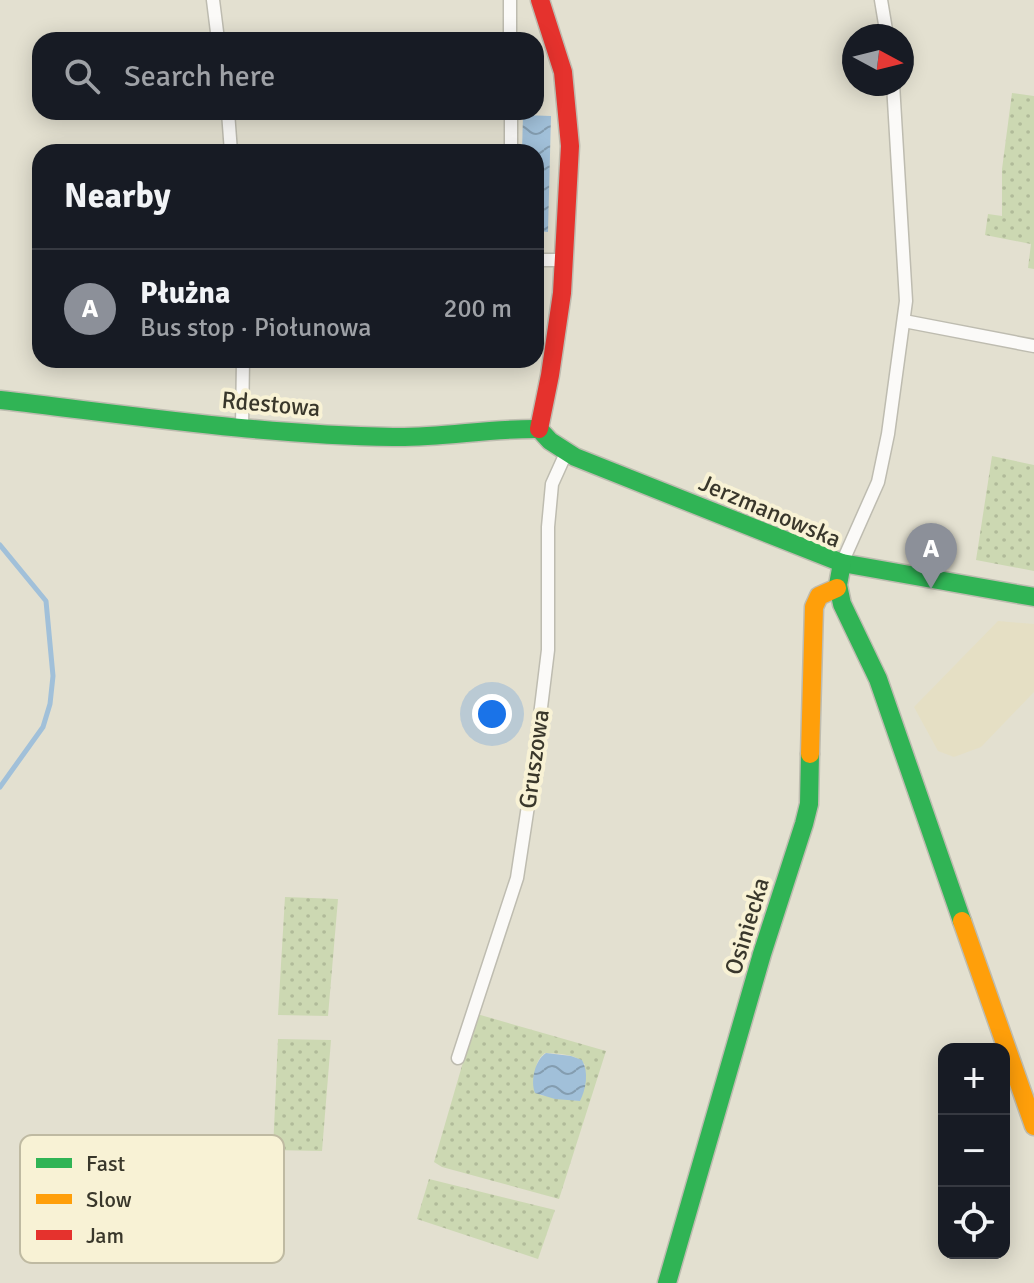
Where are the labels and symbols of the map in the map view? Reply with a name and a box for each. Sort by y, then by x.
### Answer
north arrow [842,24,914,96]
street label: Rdestowa [220,385,322,423]
street label: Jerzmanowska [695,468,845,554]
pin: A [905,523,957,589]
your location [472,694,512,734]
street label: Gruszowa [512,708,556,810]
street label: Osiniecka [718,874,776,978]
legend [20,1135,284,1263]
text: Fast [86,1150,126,1177]
text: Slow [86,1186,132,1213]
text: Jam [86,1222,124,1249]

